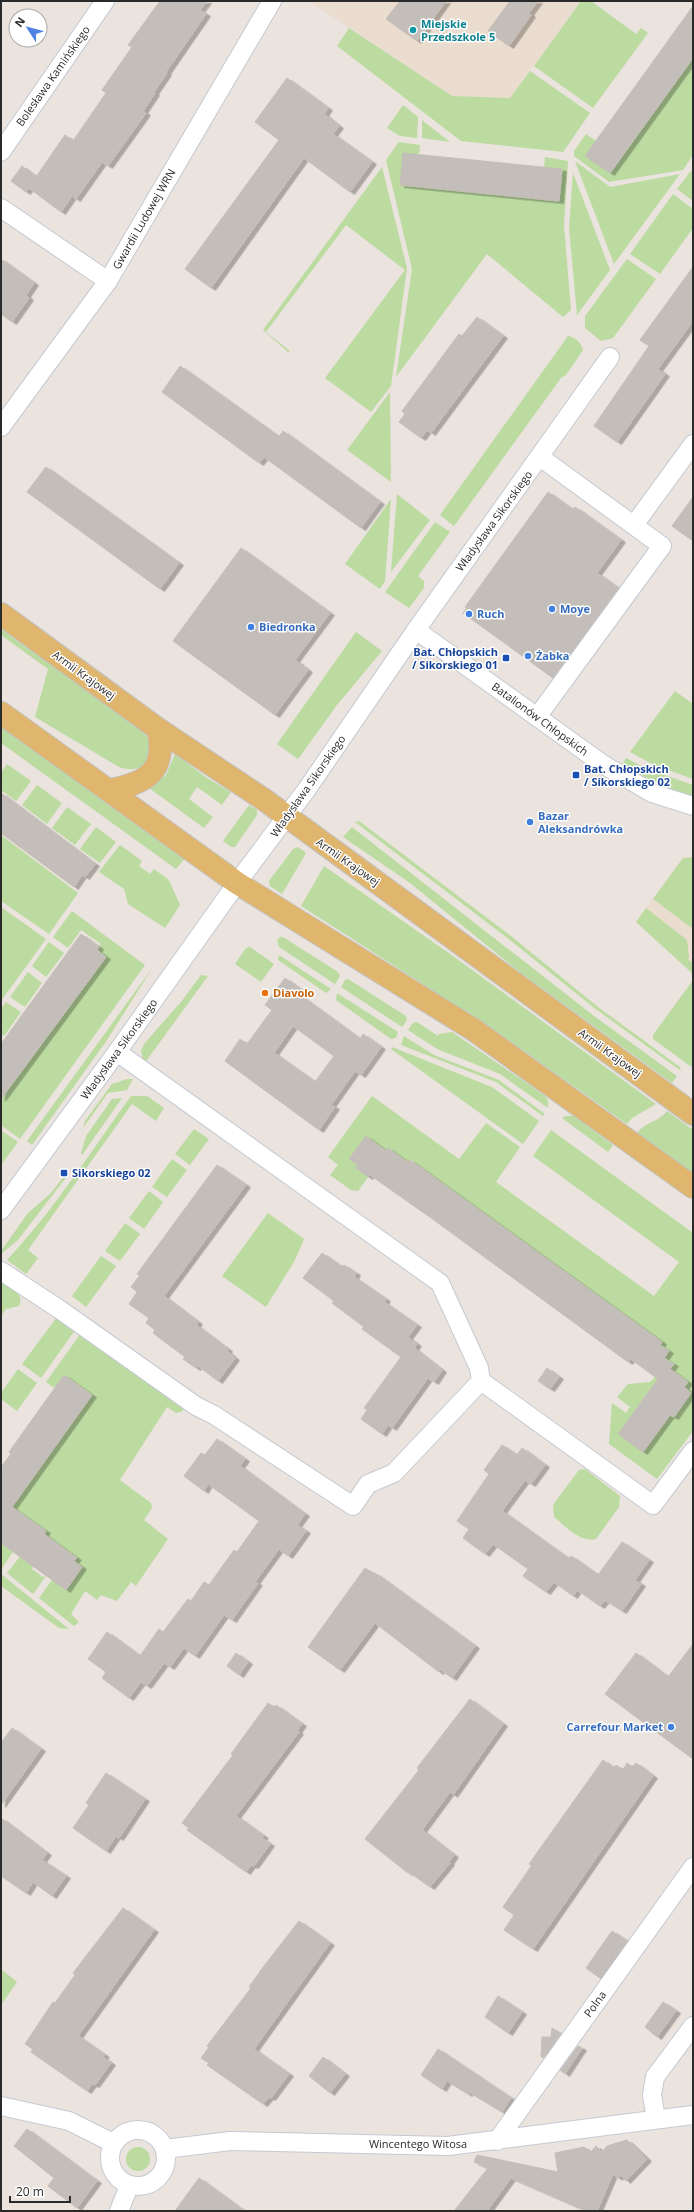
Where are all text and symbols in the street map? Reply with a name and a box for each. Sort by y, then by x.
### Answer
north arrow [8,8,48,48]
text: N [11,14,28,30]
place label: Miejskie Przedszkole 5 [421,16,495,44]
street label: Bolesława Kamińskiego [12,22,93,129]
marker: Miejskie Przedszkole 5 [408,25,418,35]
street label: Gwardii Ludowej WRN [109,166,178,272]
street label: Władysława Sikorskiego [452,467,535,574]
place label: Moye [560,601,590,616]
marker: Moye [547,604,557,614]
place label: Ruch [477,606,504,621]
marker: Ruch [464,609,474,619]
place label: Biedronka [259,619,316,634]
marker: Biedronka [246,622,256,632]
place label: Bat. Chłopskich / Sikorskiego 01 [412,644,498,672]
street label: Armii Krajowej [50,647,119,702]
place label: Żabka [536,648,569,663]
marker: Żabka [523,651,533,661]
marker: Bat. Chłopskich / Sikorskiego 01 [501,653,511,663]
street label: Batalionów Chłopskich [489,679,592,759]
street label: Władysława Sikorskiego [267,731,349,840]
place label: Bat. Chłopskich / Sikorskiego 02 [584,761,670,789]
marker: Bat. Chłopskich / Sikorskiego 02 [571,770,581,780]
place label: Bazar Aleksandrówka [538,808,623,836]
marker: Bazar Aleksandrówka [525,817,535,827]
street label: Armii Krajowej [314,834,383,889]
place label: Diavolo [273,985,315,1000]
marker: Diavolo [260,988,270,998]
street label: Władysława Sikorskiego [77,995,160,1102]
street label: Armii Krajowej [576,1025,645,1080]
place label: Sikorskiego 02 [72,1165,151,1180]
marker: Sikorskiego 02 [59,1168,69,1178]
place label: Carrefour Market [567,1719,663,1734]
marker: Carrefour Market [666,1722,676,1732]
street label: Polna [580,1988,609,2020]
street label: Wincentego Witosa [369,2136,467,2151]
scale bar [10,2178,70,2204]
text: 20 m [16,2183,44,2200]

